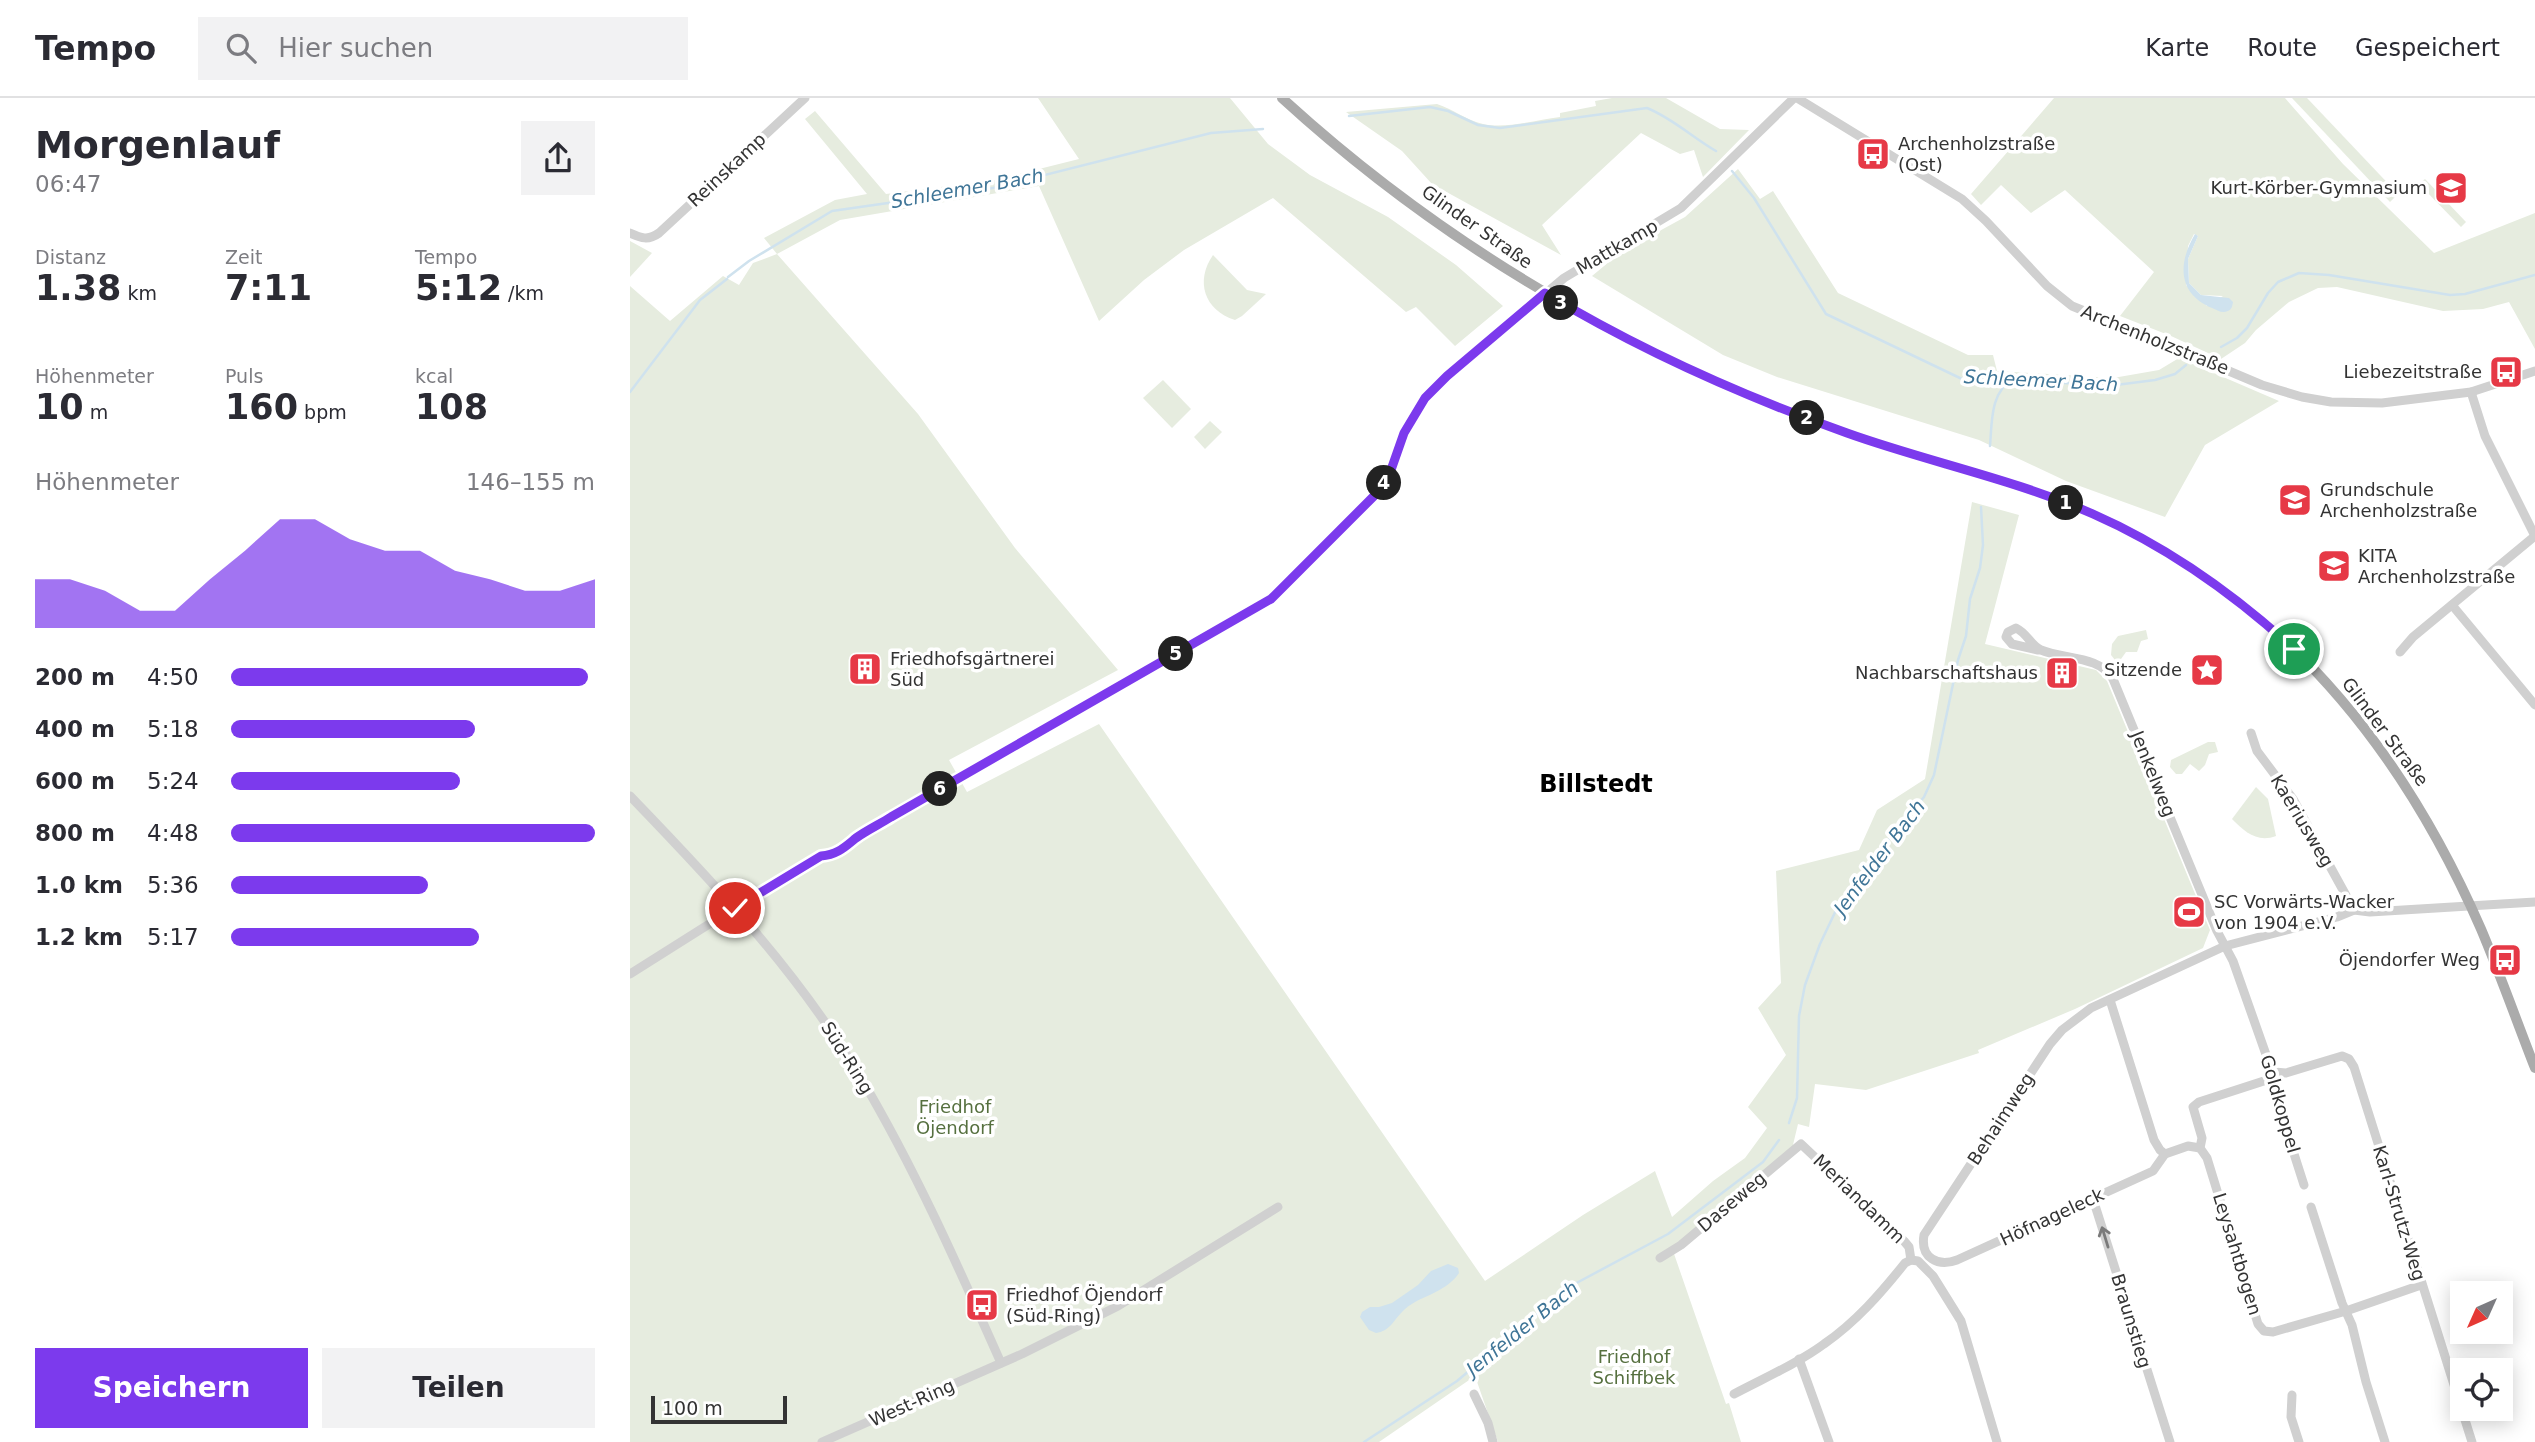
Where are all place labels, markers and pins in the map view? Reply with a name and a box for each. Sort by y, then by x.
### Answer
place label: Archenholzstraße (Ost) [1898,133,2055,175]
bus stop icon: Archenholzstraße (Ost) [1854,135,1892,173]
school or university icon: Kurt-Körber-Gymnasium [2432,169,2470,207]
place label: Kurt-Körber-Gymnasium [2211,177,2427,198]
pin: 3 [1544,286,1578,320]
bus stop icon: Liebezeitstraße [2487,353,2525,391]
place label: Liebezeitstraße [2344,361,2482,382]
pin: 2 [1790,400,1824,436]
pin: 4 [1366,466,1402,500]
place label: Grundschule Archenholzstraße [2320,479,2477,521]
school or university icon: Grundschule Archenholzstraße [2276,481,2314,519]
pin: 1 [2048,486,2084,520]
place label: KITA Archenholzstraße [2358,545,2515,587]
school or university icon: KITA Archenholzstraße [2315,547,2353,585]
pin [2264,619,2324,679]
pin: 5 [1158,636,1194,672]
place label: Friedhofsgärtnerei Süd [890,648,1055,690]
building icon: Friedhofsgärtnerei Süd [846,650,884,688]
place icon: Sitzende [2188,651,2226,689]
building icon: Nachbarschaftshaus [2043,654,2081,692]
place label: Sitzende [2104,659,2182,680]
place label: Nachbarschaftshaus [1855,662,2038,683]
pin: 6 [922,772,958,806]
pin [705,878,765,938]
place label: SC Vorwärts-Wacker von 1904 e.V. [2214,891,2395,933]
sports icon: SC Vorwärts-Wacker von 1904 e.V. [2170,893,2208,931]
bus stop icon: Öjendorfer Weg [2486,941,2524,979]
place label: Öjendorfer Weg [2339,949,2480,970]
place label: Friedhof Öjendorf (Süd-Ring) [1006,1284,1163,1326]
bus stop icon: Friedhof Öjendorf (Süd-Ring) [963,1286,1001,1324]

